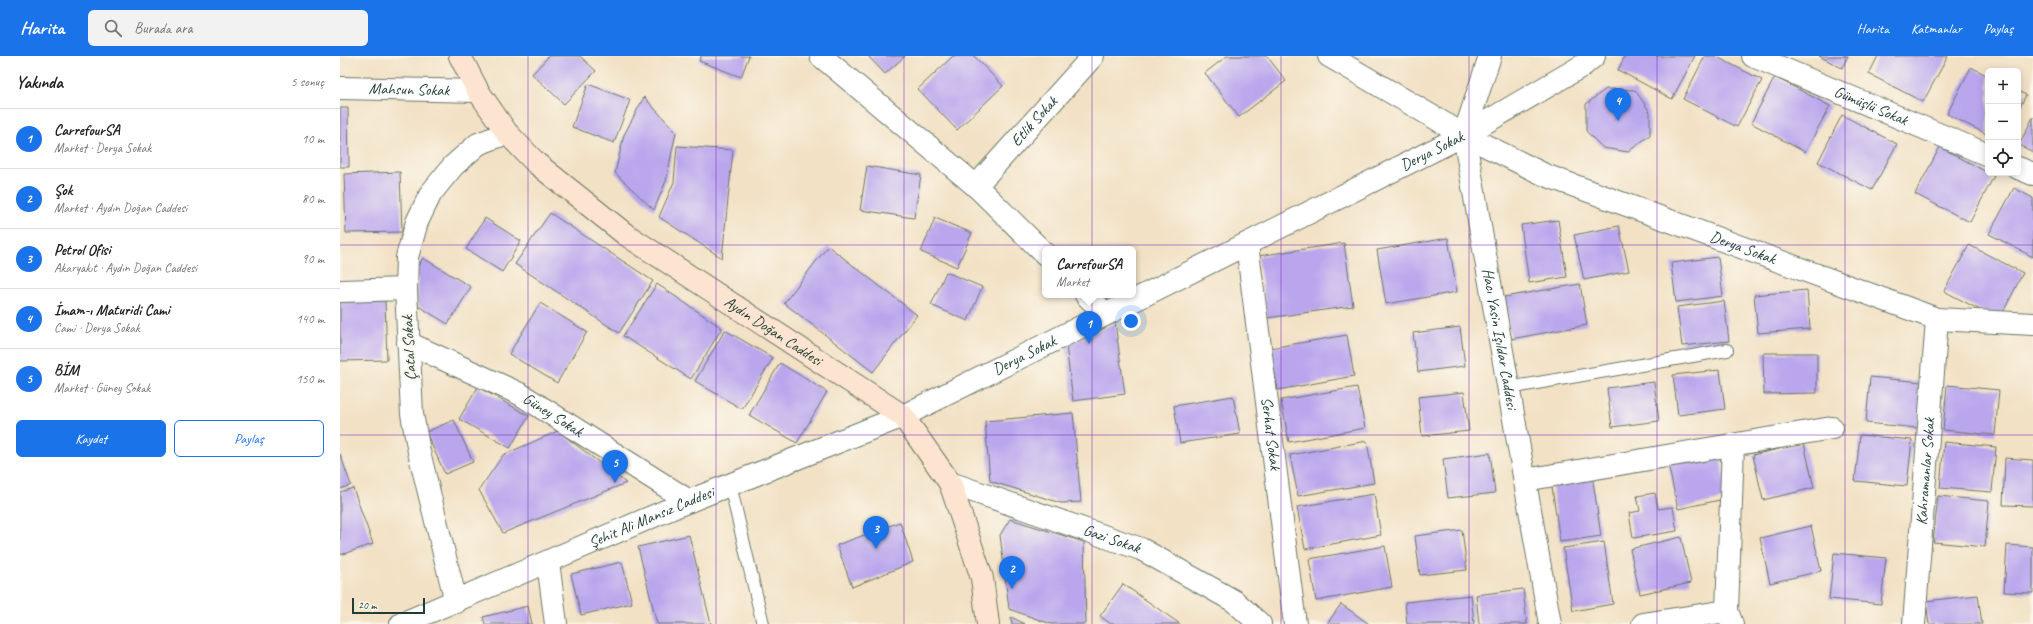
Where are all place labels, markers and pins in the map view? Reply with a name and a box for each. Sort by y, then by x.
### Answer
pin: 4 [1605,88,1631,121]
pin: 1 [1076,311,1102,344]
pin: 5 [602,450,628,483]
pin: 3 [863,516,889,549]
pin: 2 [999,556,1025,589]

